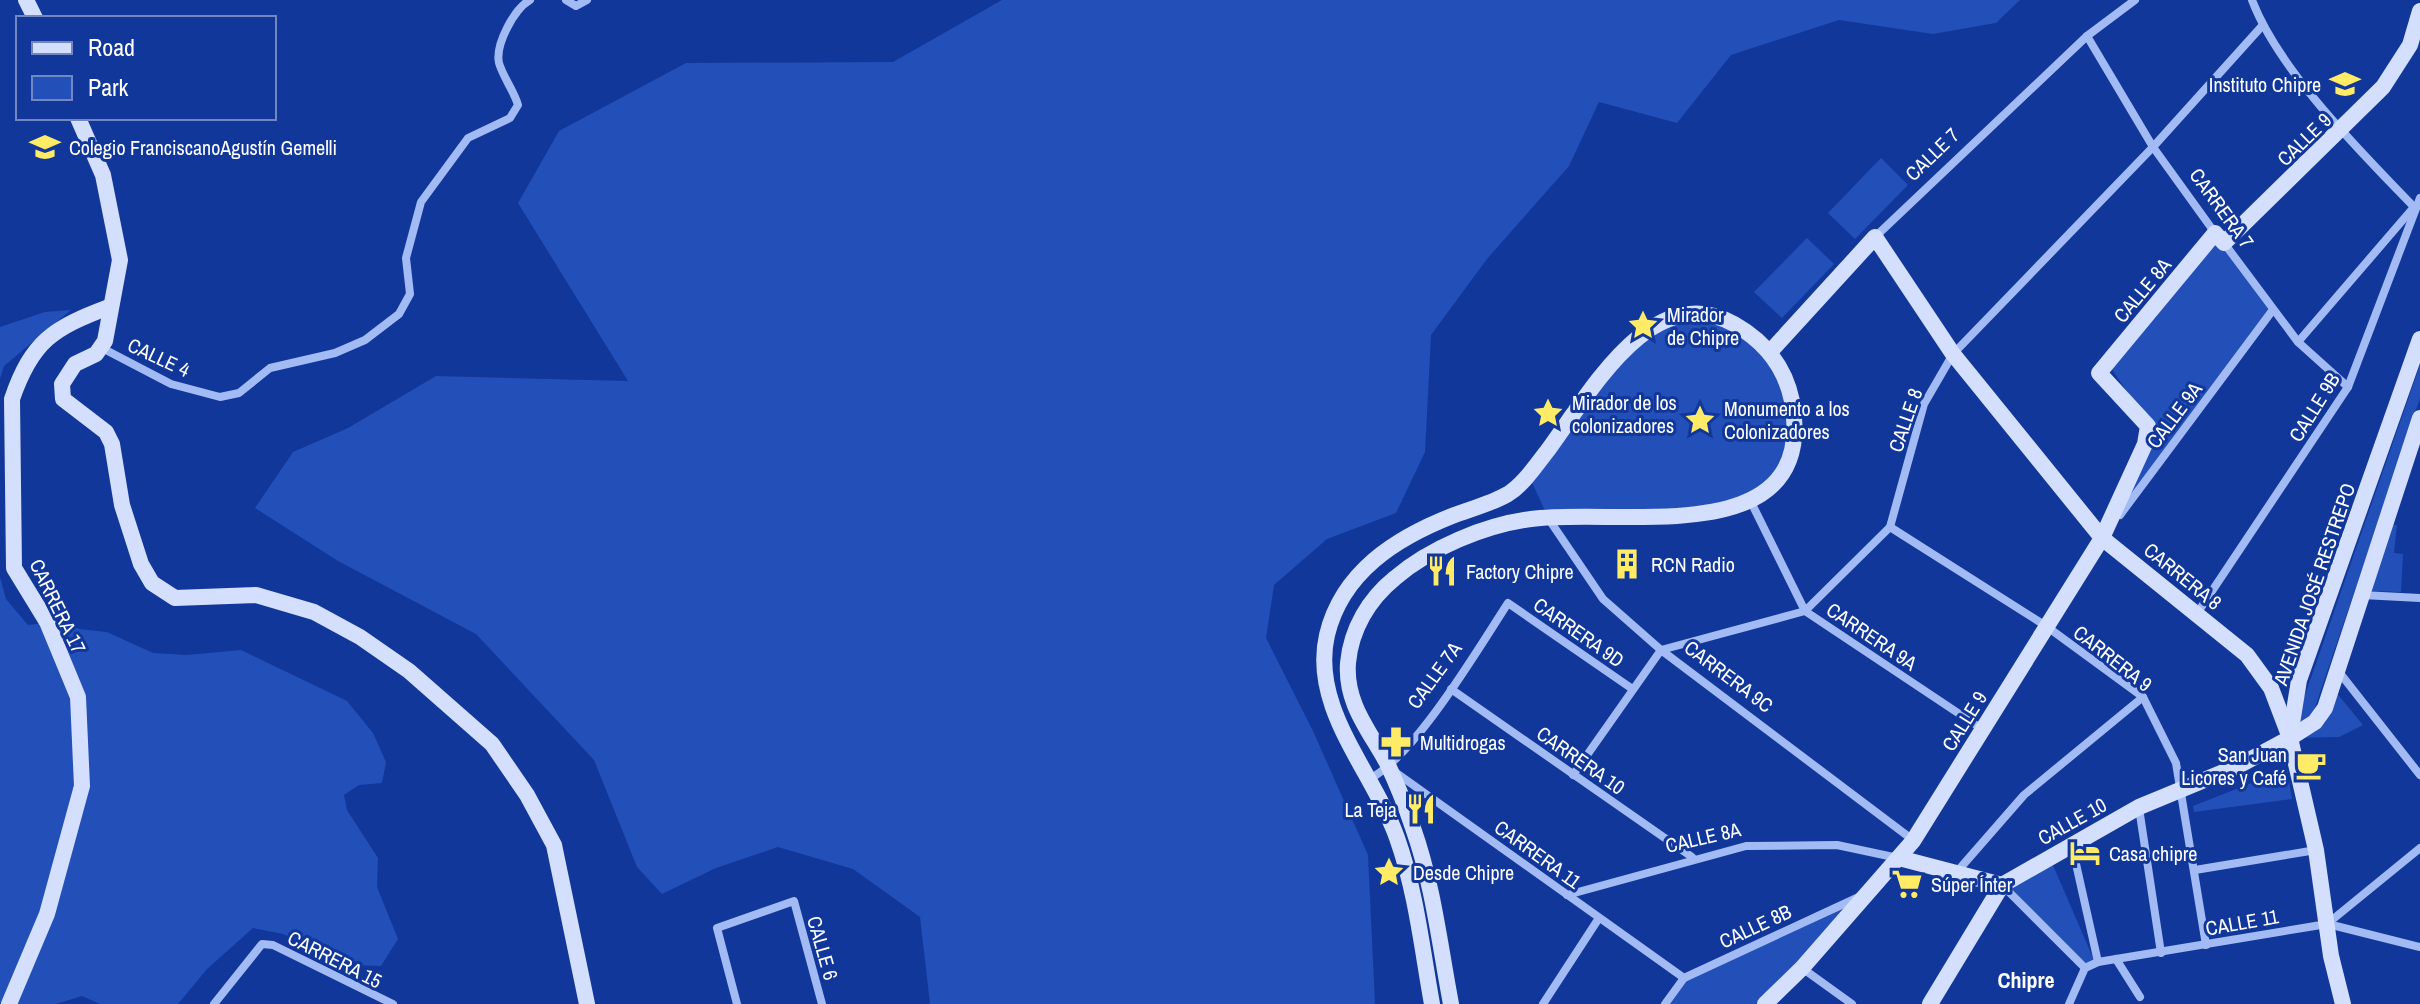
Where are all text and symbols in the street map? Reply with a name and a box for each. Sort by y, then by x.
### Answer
legend [16,16,276,120]
text: Road [88,31,135,63]
school or university icon: Instituto Chipre [2328,67,2362,101]
text: Park [88,71,129,103]
place label: Instituto Chipre [2209,71,2321,98]
street label: CALLE 9 [2271,106,2337,172]
street label: CALLE 7 [1899,121,1965,187]
school or university icon: Colegio FranciscanoAgustín Gemelli [28,130,62,164]
place label: Colegio FranciscanoAgustín Gemelli [69,134,337,161]
street label: CARRERA 7 [2184,162,2260,254]
street label: CALLE 8A [2107,252,2177,328]
place label: Mirador de Chipre [1667,301,1739,351]
place icon: Mirador de Chipre [1626,308,1660,342]
street label: CALLE 4 [124,331,194,383]
street label: CALLE 9B [2282,367,2346,447]
street label: CALLE 9A [2140,376,2208,454]
street label: CALLE 8 [1882,385,1928,455]
place label: Mirador de los colonizadores [1572,389,1677,439]
place label: Monumento a los Colonizadores [1724,395,1850,445]
place icon: Mirador de los colonizadores [1531,396,1565,430]
place icon: Monumento a los Colonizadores [1683,403,1717,437]
street label: AVENIDA JOSÉ RESTREPO [2266,479,2361,690]
street label: CARRERA 8 [2138,536,2228,616]
building icon: RCN Radio [1610,547,1644,581]
place label: RCN Radio [1651,551,1735,578]
street label: CARRERA 17 [23,554,93,658]
restaurant icon: Factory Chipre [1425,554,1459,588]
place label: Factory Chipre [1466,558,1574,585]
street label: CARRERA 9D [1528,591,1630,673]
street label: CARRERA 9A [1821,596,1923,676]
street label: CARRERA 9 [2068,619,2158,697]
street label: CARRERA 9C [1679,634,1779,718]
street label: CALLE 7A [1401,636,1467,714]
street label: CALLE 9 [1935,686,1993,756]
street label: CARRERA 10 [1531,720,1631,800]
pharmacy icon: Multidrogas [1379,725,1413,759]
place label: Multidrogas [1420,729,1506,756]
place label: San Juan Licores y Café [2181,741,2287,791]
cafe icon: San Juan Licores y Café [2294,748,2328,782]
street label: CALLE 10 [2033,791,2111,851]
restaurant icon: La Teja [1404,792,1438,826]
place label: La Teja [1344,796,1397,823]
street label: CARRERA 11 [1489,813,1587,895]
street label: CALLE 8A [1663,815,1743,859]
hotel icon: Casa chipre [2068,836,2102,870]
place label: Casa chipre [2109,840,2197,867]
place icon: Desde Chipre [1372,855,1406,889]
place label: Desde Chipre [1413,859,1514,886]
supermarket icon: Súper Ínter [1890,867,1924,901]
place label: Súper Ínter [1931,871,2013,898]
street label: CALLE 8B [1715,898,1795,954]
street label: CALLE 11 [2203,902,2281,942]
street label: CALLE 6 [801,913,845,983]
street label: CARRERA 15 [283,924,387,994]
district label: Chipre [1997,965,2055,995]

